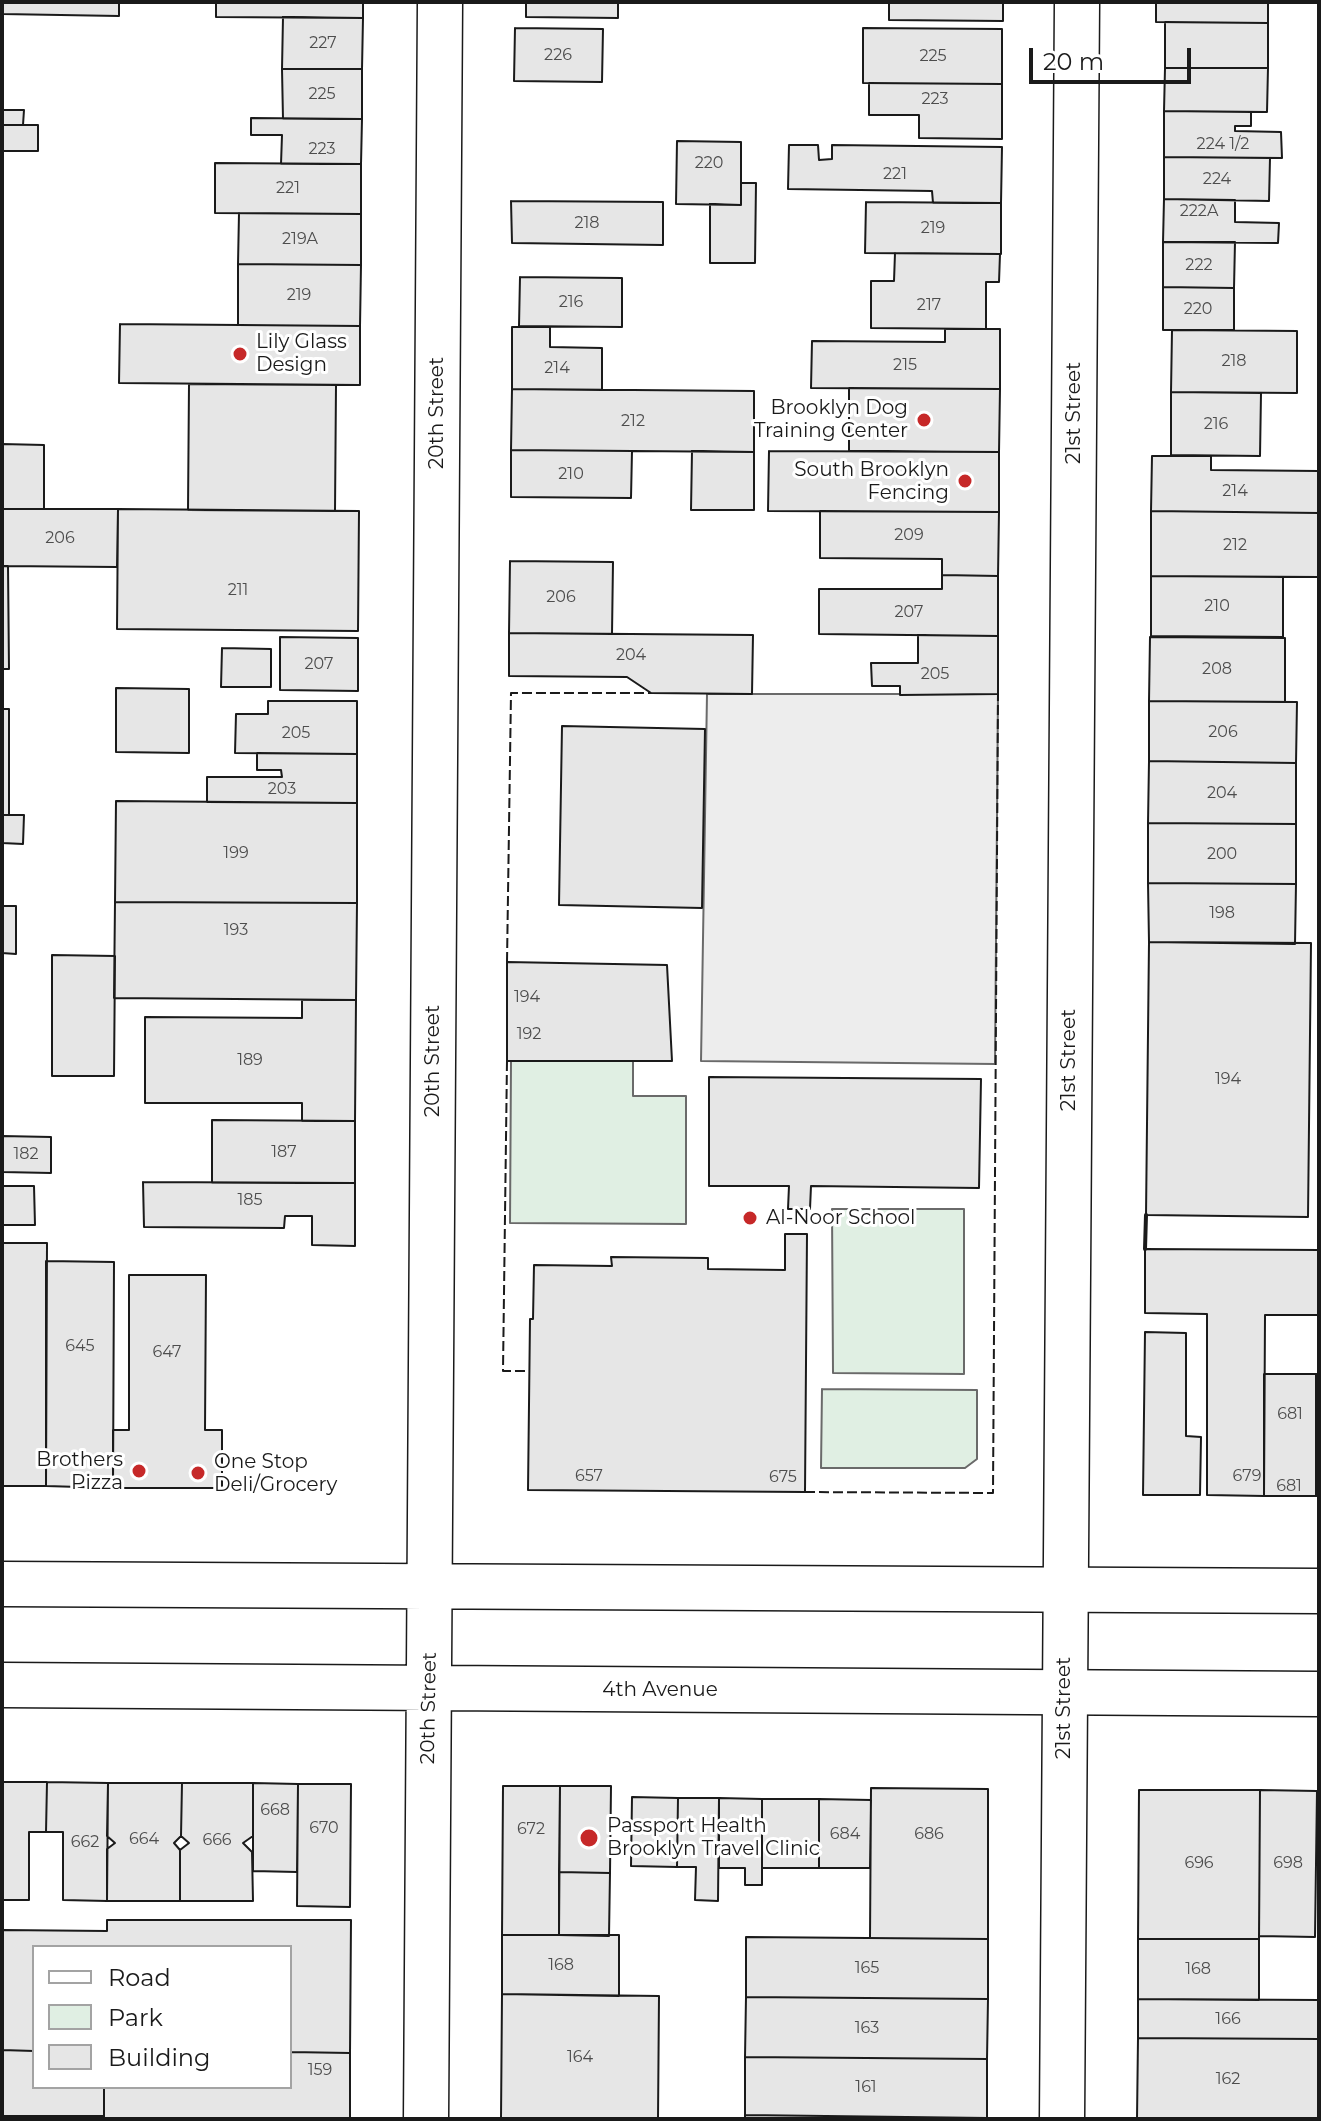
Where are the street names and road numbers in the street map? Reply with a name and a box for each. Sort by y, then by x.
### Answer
street label: 20th Street [425,357,449,469]
street label: 21st Street [1062,362,1086,464]
street label: 20th Street [421,1005,445,1117]
street label: 21st Street [1057,1009,1081,1111]
street label: 20th Street [416,1652,442,1764]
street label: 21st Street [1052,1657,1076,1759]
street label: 4th Avenue [602,1678,718,1702]

